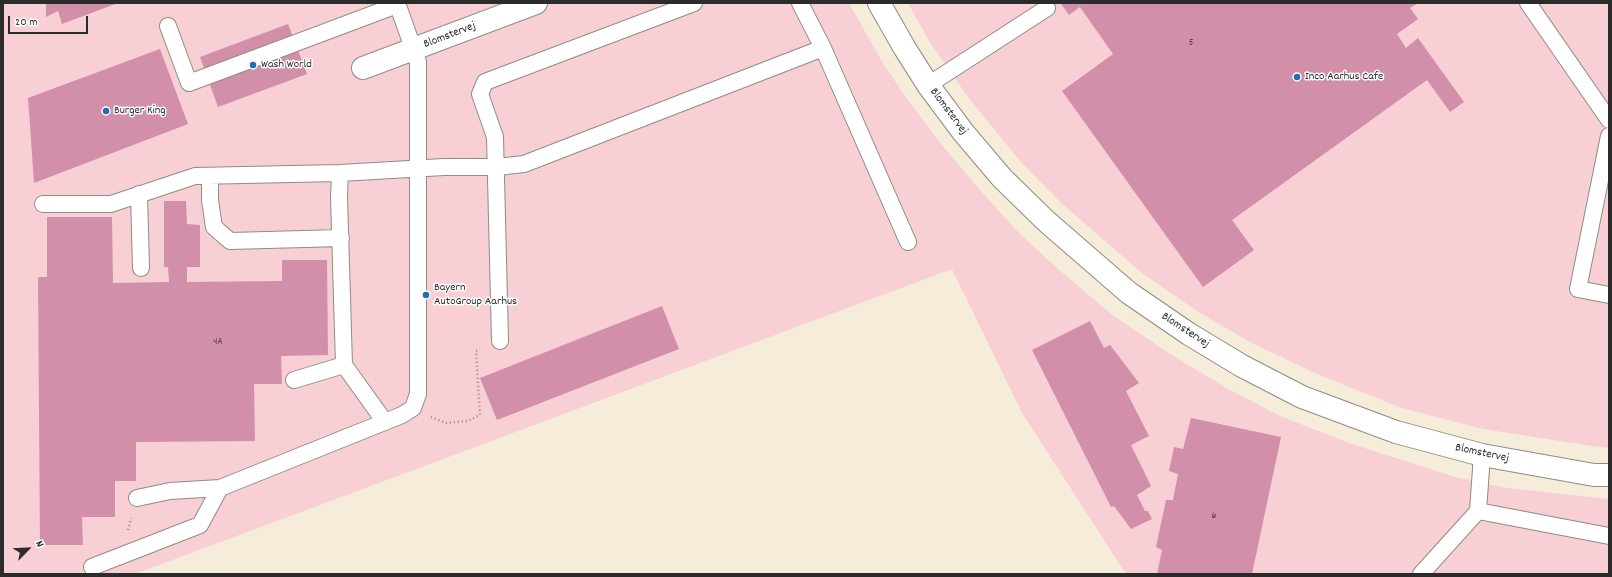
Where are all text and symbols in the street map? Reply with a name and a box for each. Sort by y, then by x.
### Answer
scale bar [10,8,90,34]
text: 20 m [15,14,38,31]
street label: Blomstervej [422,19,478,53]
house number: 5 [1189,38,1193,50]
place label: Wash World [261,58,312,72]
marker: Wash World [248,60,258,70]
place label: Inco Aarhus Cafe [1305,70,1383,84]
marker: Inco Aarhus Cafe [1292,72,1302,82]
street label: Blomstervej [926,86,970,138]
place label: Burger King [114,104,166,118]
marker: Burger King [101,106,111,116]
place label: Bayern AutoGroup Aarhus [434,281,517,309]
marker: Bayern AutoGroup Aarhus [421,290,431,300]
street label: Blomstervej [1158,310,1212,352]
house number: 4A [213,337,223,349]
street label: Blomstervej [1454,441,1510,467]
house number: 6 [1212,511,1216,523]
north arrow [8,529,48,569]
text: N [31,538,47,550]

